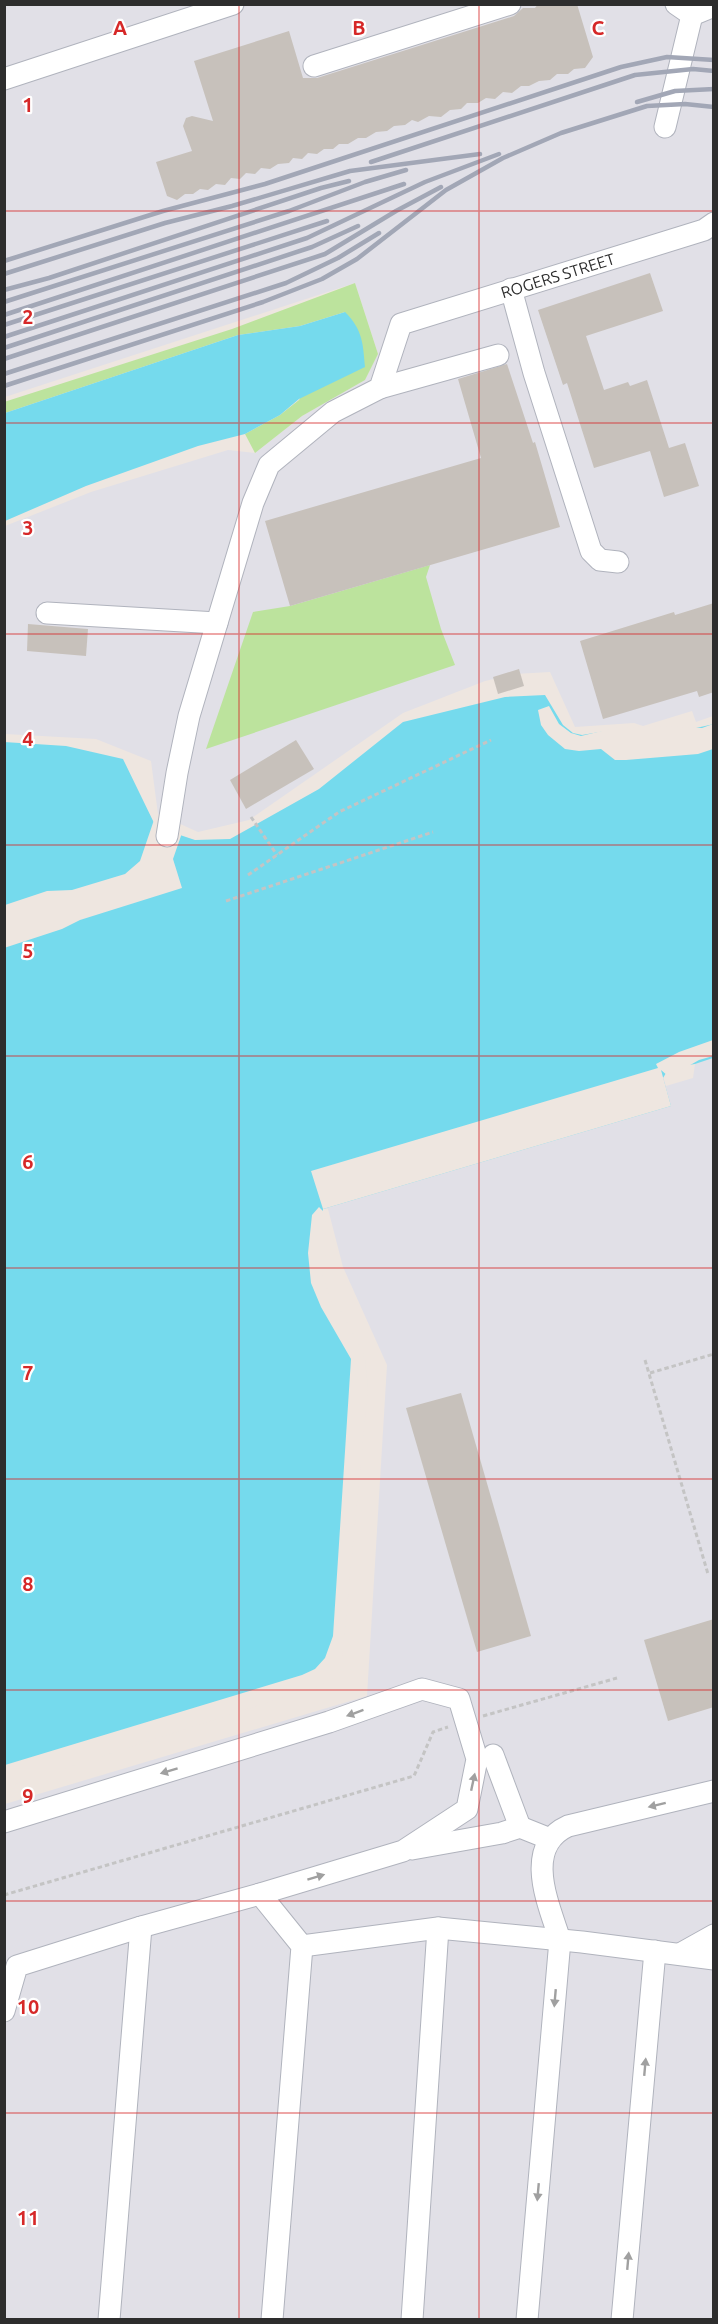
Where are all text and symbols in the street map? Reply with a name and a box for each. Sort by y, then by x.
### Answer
text: A [113,16,127,39]
text: B [352,16,366,39]
text: C [592,16,605,39]
text: 1 [22,93,34,116]
street label: ROGERS STREET [499,249,617,301]
text: 2 [22,305,34,328]
text: 3 [22,516,34,539]
text: 4 [22,727,34,750]
text: 5 [22,939,34,962]
text: 6 [22,1150,34,1173]
text: 7 [22,1361,34,1384]
text: 8 [22,1572,34,1595]
one-way arrow [346,1708,364,1718]
one-way arrow [160,1767,178,1777]
one-way arrow [468,1773,478,1791]
text: 9 [22,1784,34,1807]
one-way arrow [647,1800,666,1810]
one-way arrow [307,1872,325,1881]
one-way arrow [550,1988,560,2007]
text: 10 [17,1995,39,2018]
one-way arrow [640,2057,650,2076]
one-way arrow [533,2183,543,2202]
text: 11 [17,2206,39,2229]
one-way arrow [623,2252,633,2271]

